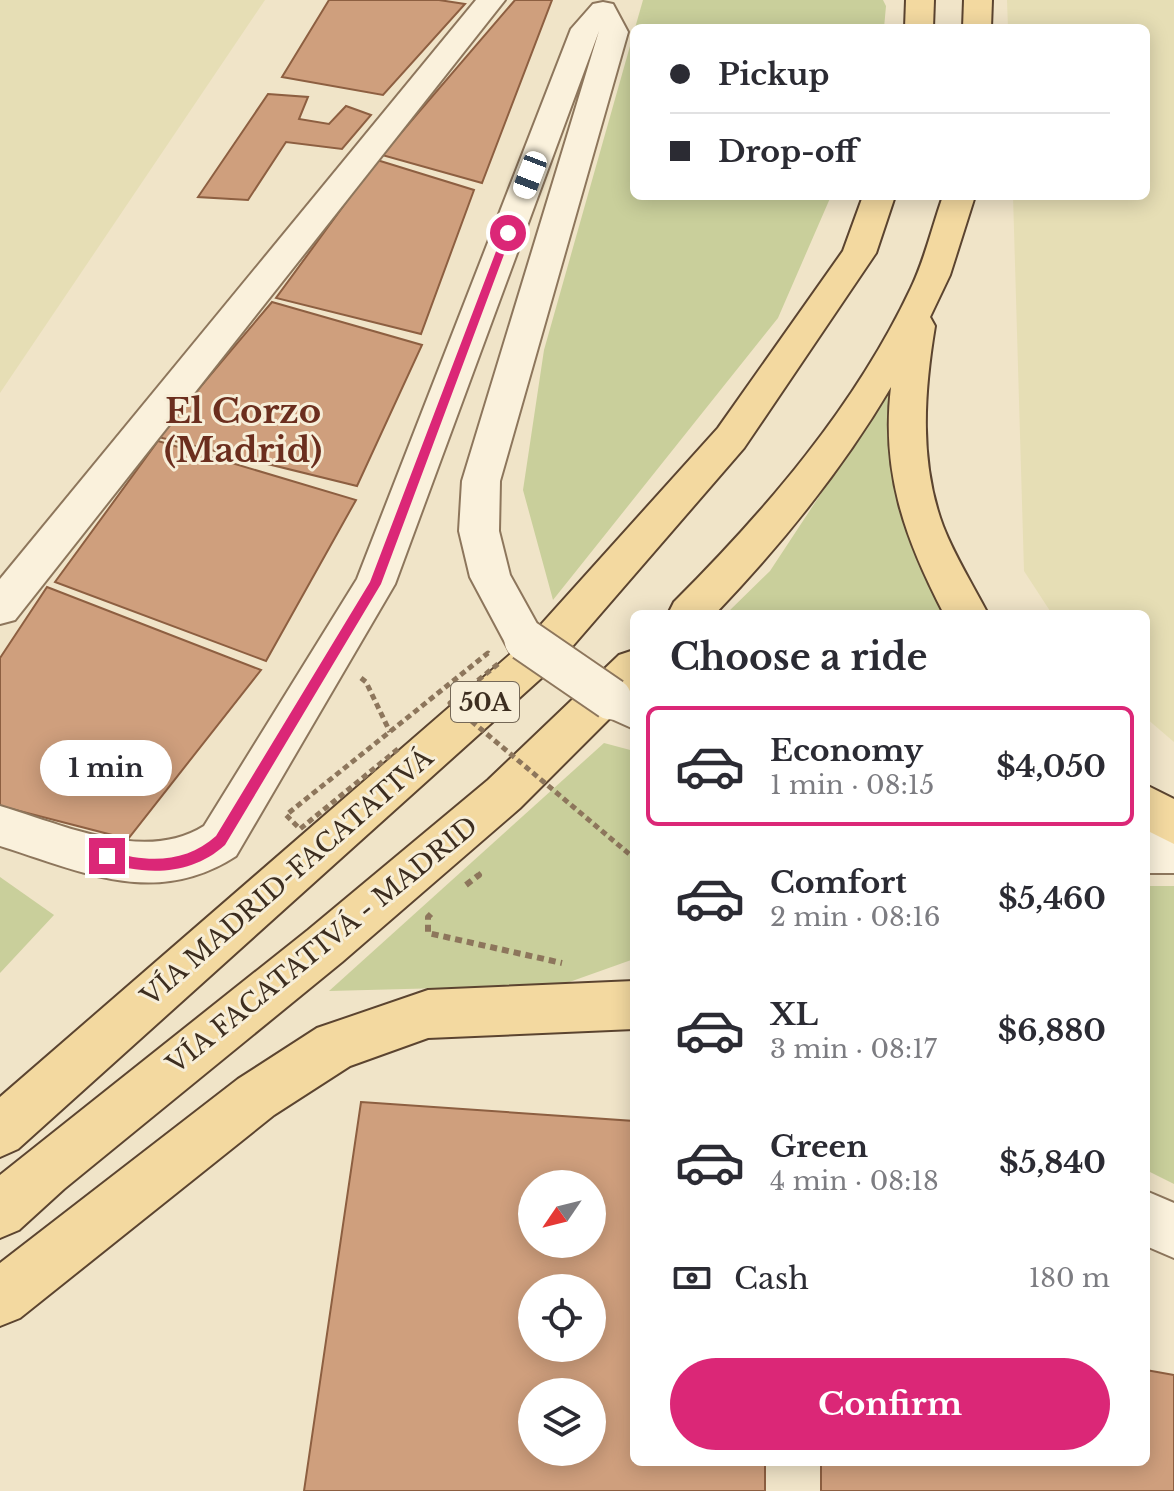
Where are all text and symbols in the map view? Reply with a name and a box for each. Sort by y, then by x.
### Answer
text: Pickup [718,56,829,93]
text: Drop-off [718,133,858,170]
car [510,148,550,202]
route start [490,215,526,251]
district label: El Corzo (Madrid) [164,390,322,471]
text: Choose a ride [670,635,927,680]
road number: 50A [451,682,519,722]
icon: car [674,730,746,802]
text: Economy [770,732,923,769]
callout: 1 min [41,740,173,796]
street label: VÍA MADRID-FACATATIVÁ [134,741,440,1013]
text: $4,050 [996,748,1106,785]
text: 1 min [68,752,144,784]
text: 1 min · 08:15 [770,769,934,801]
street label: VÍA FACATATIVÁ - MADRID [159,810,484,1081]
route end [89,838,125,874]
icon: car [674,862,746,934]
text: Comfort [770,864,907,901]
text: $5,460 [998,880,1106,917]
text: 2 min · 08:16 [770,901,941,933]
icon: car [674,994,746,1066]
text: XL [770,996,818,1033]
text: $6,880 [998,1012,1106,1049]
text: 3 min · 08:17 [770,1033,937,1065]
icon: car [674,1126,746,1198]
text: Green [770,1128,868,1165]
text: $5,840 [999,1144,1106,1181]
text: 4 min · 08:18 [770,1165,939,1197]
north arrow [518,1170,606,1258]
map controls [518,1170,606,1466]
icon: cash [670,1256,714,1300]
text: Cash [734,1260,809,1297]
text: 180 m [1029,1262,1110,1294]
button: locate [518,1274,606,1362]
button: Confirm [670,1358,1110,1450]
button: layers [518,1378,606,1466]

